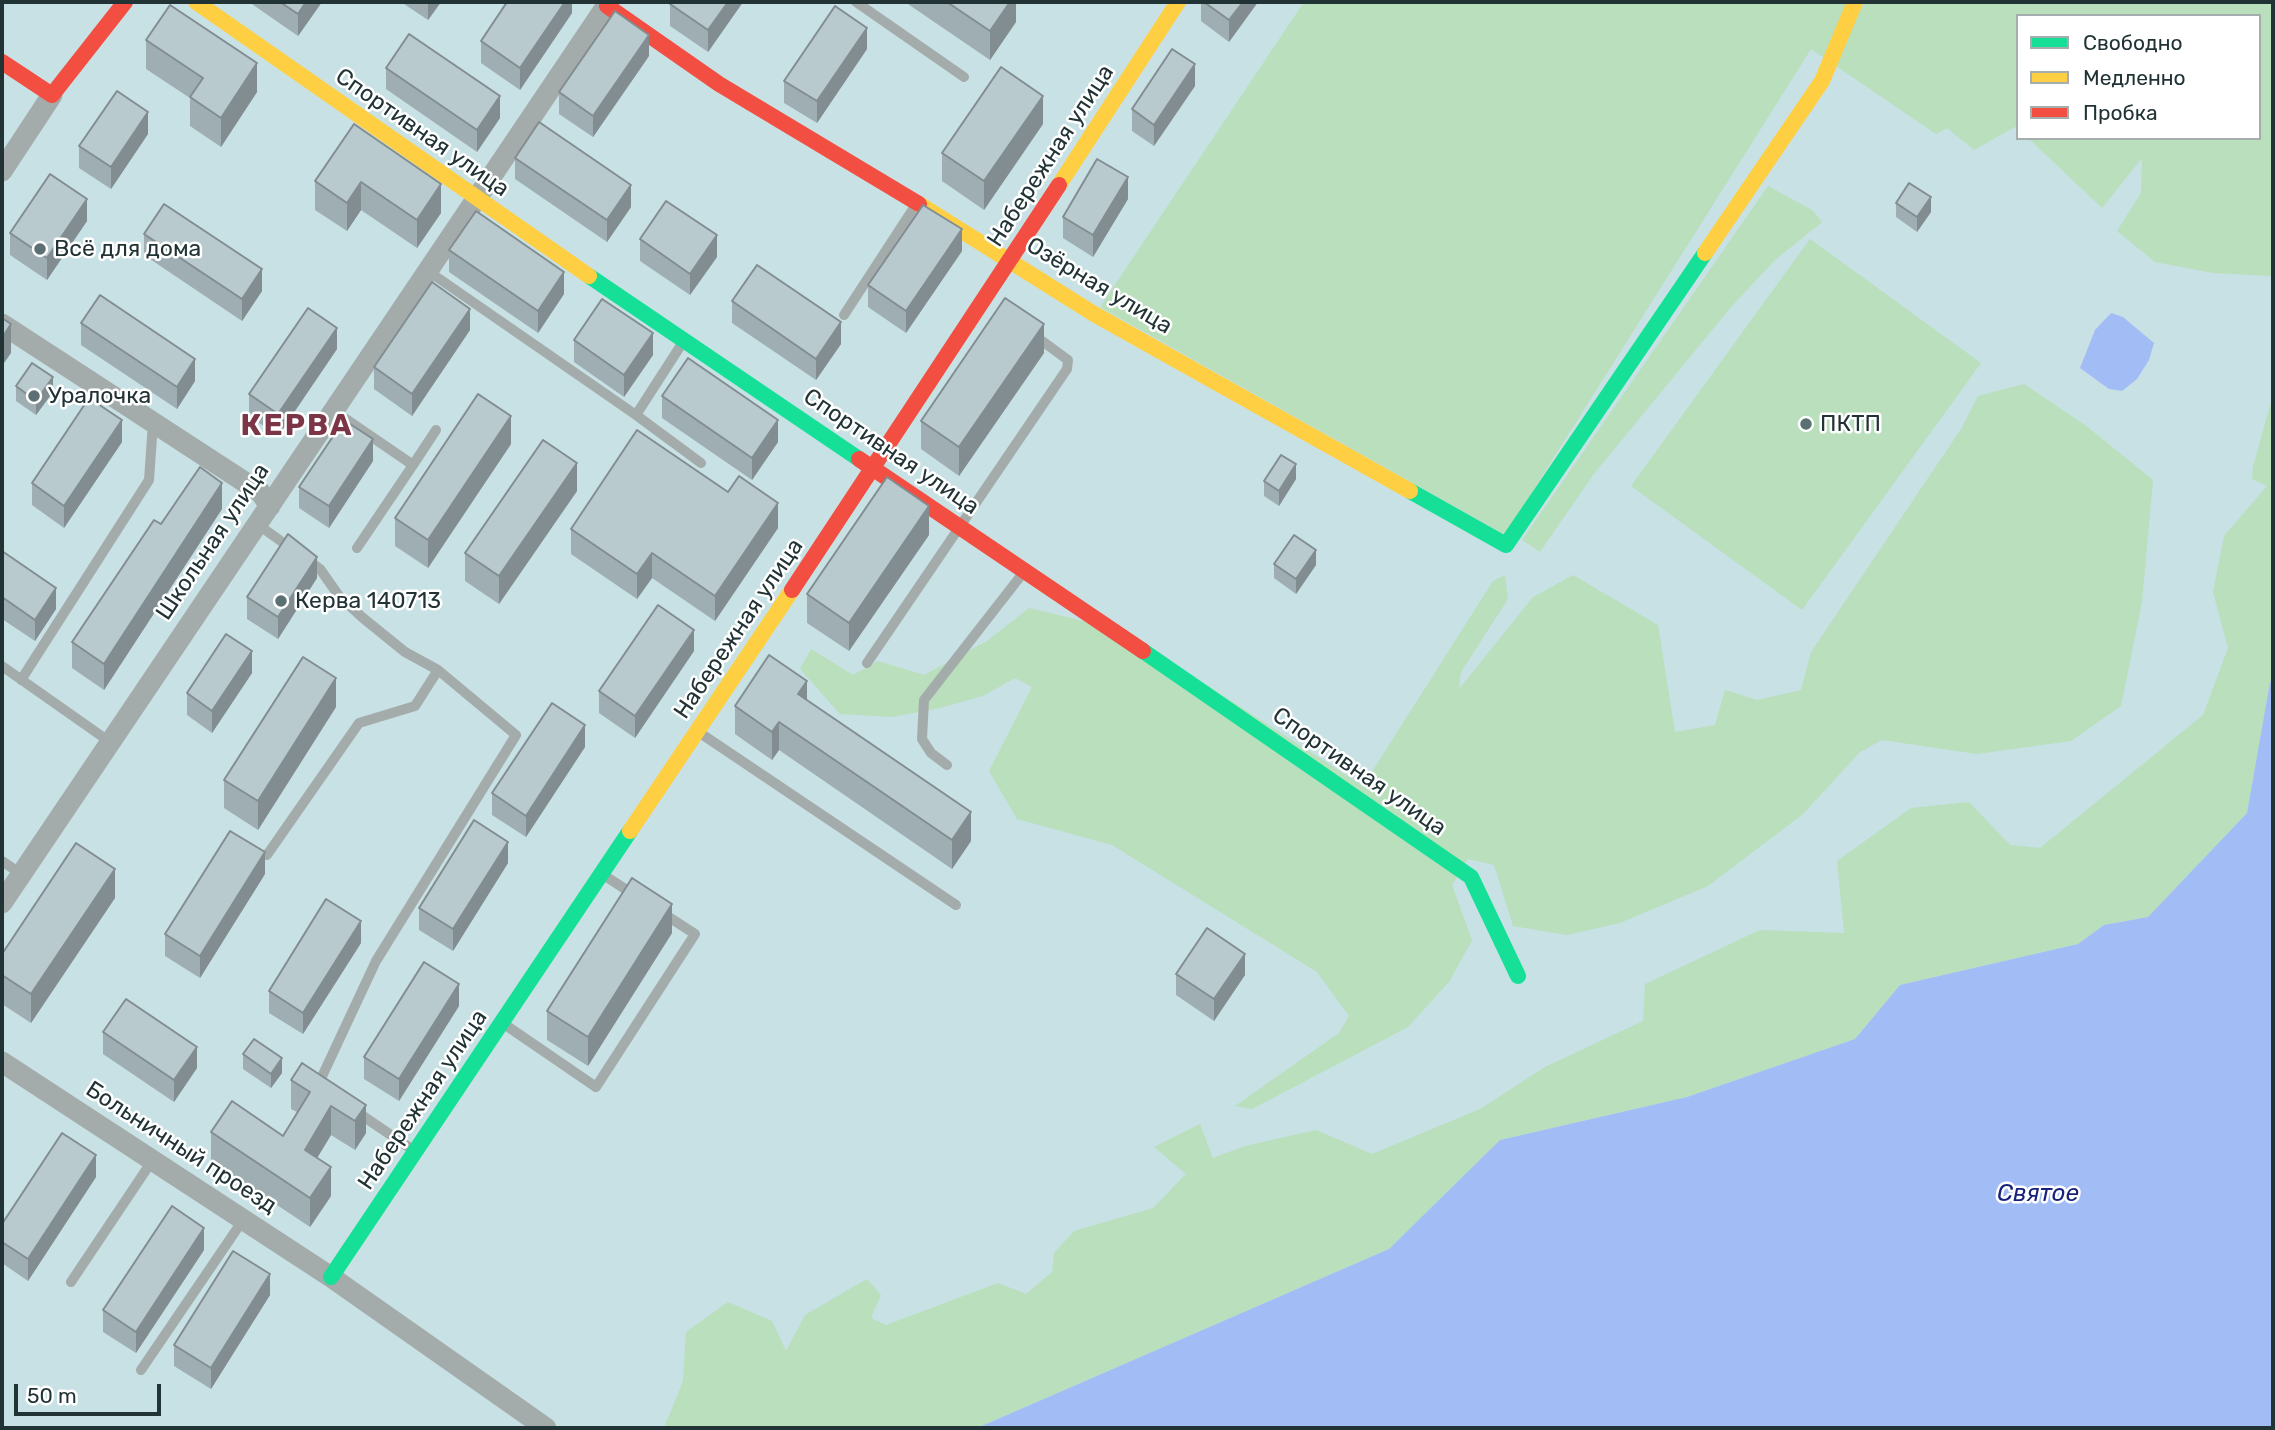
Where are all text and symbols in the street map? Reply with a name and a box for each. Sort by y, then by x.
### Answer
legend [2016,14,2261,140]
text: Свободно [2083,30,2183,55]
street label: Набережная улица [982,60,1120,252]
street label: Спортивная улица [330,63,514,203]
text: Медленно [2083,65,2186,90]
text: Пробка [2083,100,2158,125]
street label: Озёрная улица [1021,232,1177,340]
place label: Всё для дома [54,235,201,263]
marker: Всё для дома [32,241,48,257]
place label: Уралочка [48,382,151,410]
street label: Спортивная улица [798,383,984,521]
marker: Уралочка [26,388,42,404]
district label: КЕРВА [241,408,353,444]
place label: ПКТП [1820,410,1881,438]
marker: ПКТП [1798,416,1814,432]
street label: Школьная улица [150,459,276,625]
street label: Набережная улица [668,534,810,724]
place label: Керва 140713 [295,587,441,615]
marker: Керва 140713 [273,593,289,609]
street label: Спортивная улица [1267,702,1451,842]
street label: Набережная улица [352,1005,494,1195]
street label: Больничный проезд [80,1076,282,1220]
water label: Святое [1997,1180,2079,1208]
scale bar [18,1370,164,1414]
text: 50 m [27,1383,77,1408]

